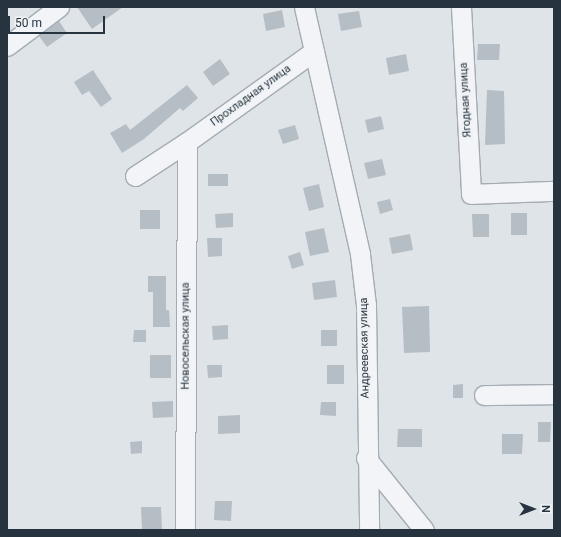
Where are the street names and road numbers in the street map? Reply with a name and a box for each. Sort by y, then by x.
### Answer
street label: Прохладная улица [208,62,294,130]
street label: Ягодная улица [457,62,475,138]
street label: Новосельская улица [179,282,193,390]
street label: Андреевская улица [358,297,372,399]

